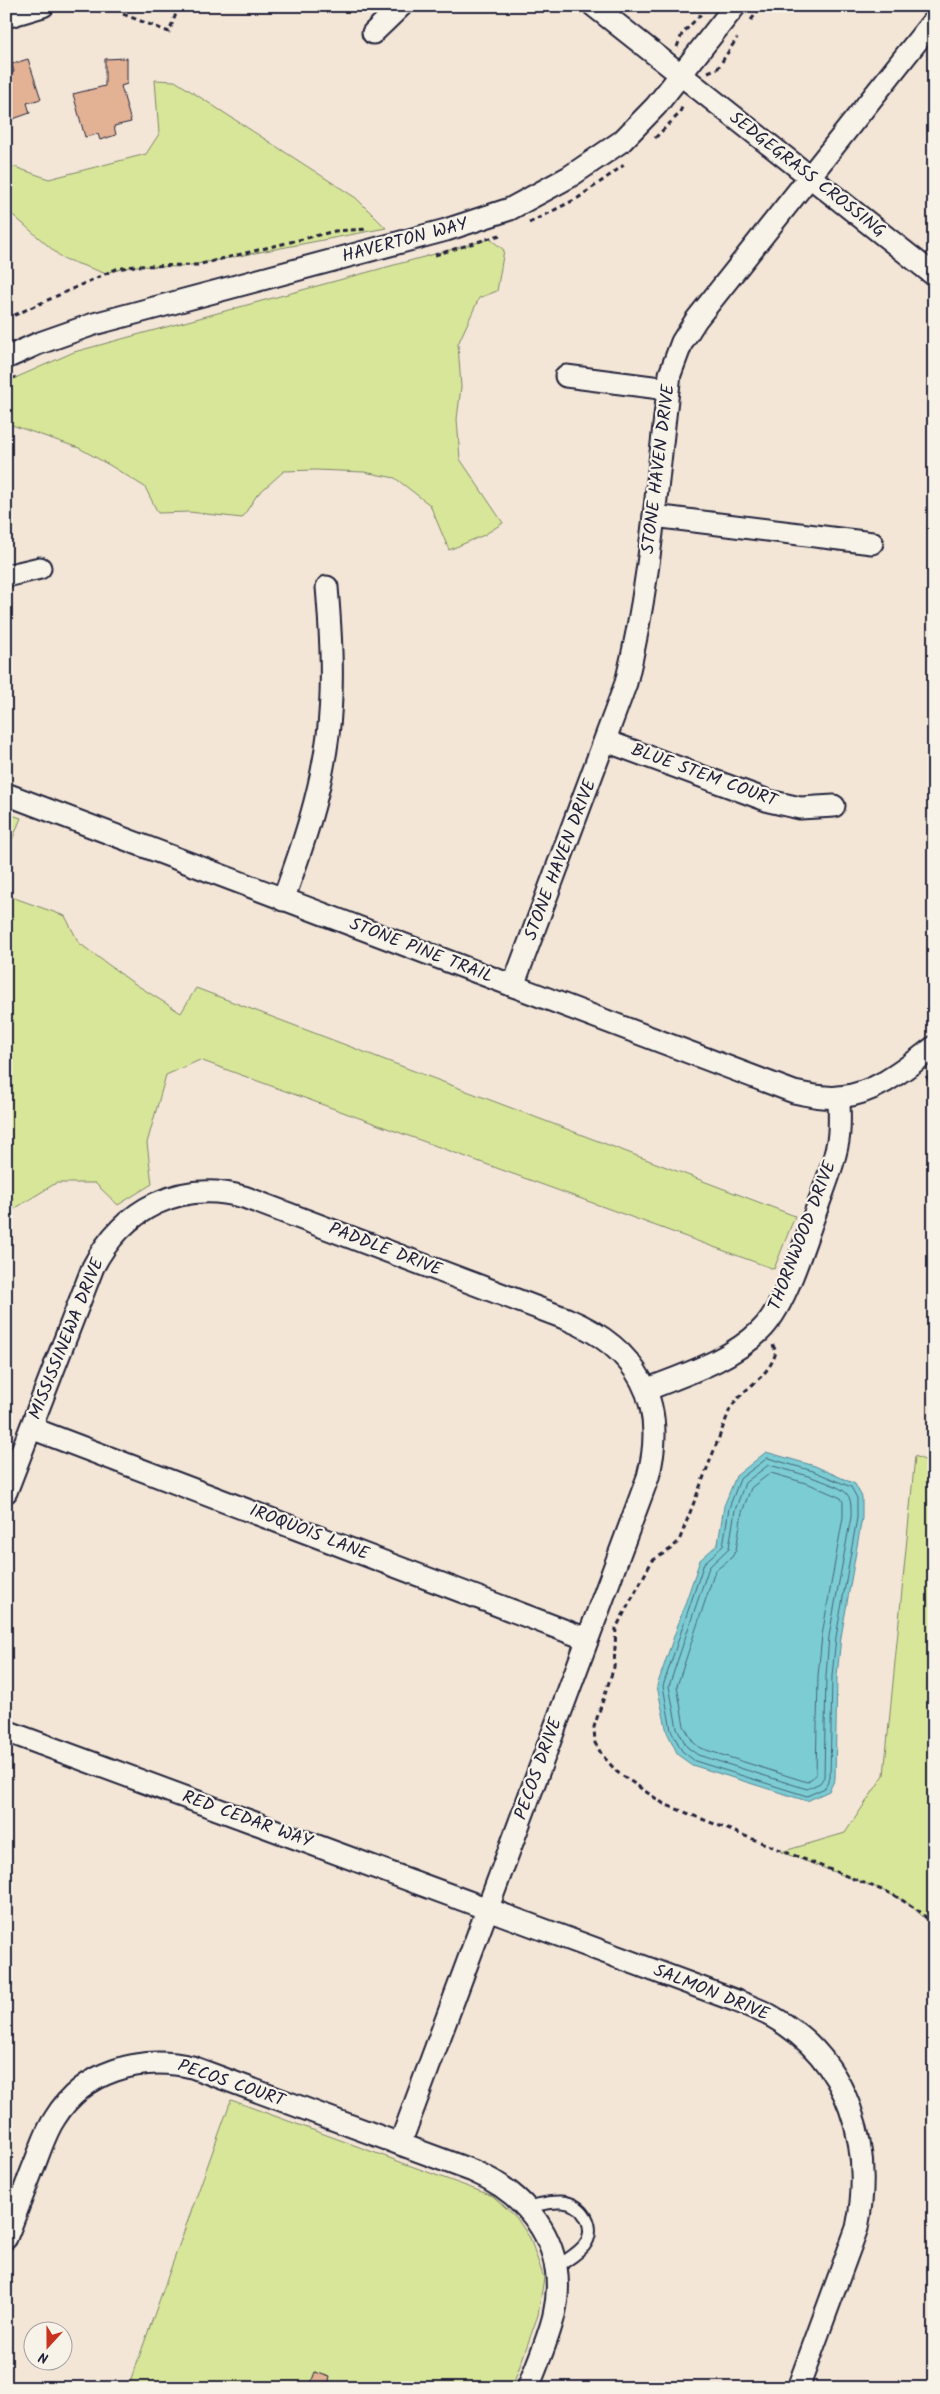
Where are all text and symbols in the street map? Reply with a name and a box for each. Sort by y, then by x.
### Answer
street label: SEDGEGRASS CROSSING [722,104,892,246]
street label: HAVERTON WAY [339,210,472,272]
street label: STONE HAVEN DRIVE [634,382,684,555]
street label: BLUE STEM COURT [627,736,782,816]
street label: STONE HAVEN DRIVE [517,775,605,945]
street label: STONE PINE TRAIL [345,910,497,992]
street label: THORNWOOD DRIVE [761,1157,845,1315]
street label: PADDLE DRIVE [324,1215,446,1285]
street label: MISSISSINEWA DRIVE [21,1253,113,1424]
street label: IROQUOIS LANE [245,1497,374,1569]
street label: PECOS DRIVE [507,1713,571,1824]
street label: RED CEDAR WAY [178,1783,317,1857]
street label: SALMON DRIVE [649,1957,774,2030]
street label: PECOS COURT [174,2052,290,2116]
north arrow [22,2322,72,2372]
text: N [35,2345,52,2369]

